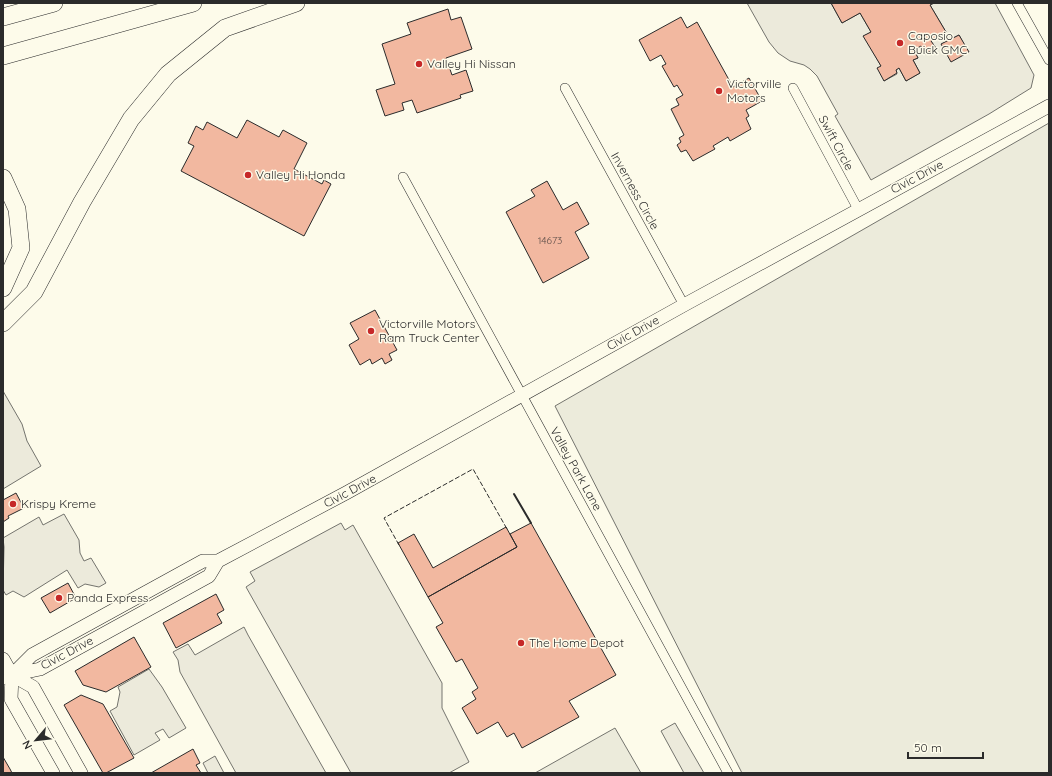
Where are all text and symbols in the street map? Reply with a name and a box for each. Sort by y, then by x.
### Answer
place label: Caposio Buick GMC [908,28,967,57]
marker: Caposio Buick GMC [895,38,905,48]
place label: Valley Hi Nissan [427,56,516,71]
marker: Valley Hi Nissan [414,59,424,69]
place label: Victorville Motors [727,76,782,105]
marker: Victorville Motors [714,86,724,96]
street label: Swift Circle [816,113,857,173]
street label: Inverness Circle [608,149,663,232]
street label: Civic Drive [888,156,946,197]
place label: Valley Hi Honda [256,167,345,182]
marker: Valley Hi Honda [243,170,253,180]
house number: 14673 [538,234,562,247]
street label: Civic Drive [604,312,662,353]
place label: Victorville Motors Ram Truck Center [379,316,480,345]
marker: Victorville Motors Ram Truck Center [366,326,376,336]
street label: Valley Park Lane [547,424,606,513]
street label: Civic Drive [321,470,379,511]
place label: Krispy Kreme [21,496,96,511]
marker: Krispy Kreme [8,499,18,509]
place label: Panda Express [67,590,149,605]
marker: Panda Express [54,593,64,603]
street label: Civic Drive [38,632,96,673]
place label: The Home Depot [529,635,624,650]
marker: The Home Depot [516,638,526,648]
north arrow [16,720,56,760]
scale bar [908,734,983,760]
text: N [19,738,35,752]
text: 50 m [914,740,942,755]

